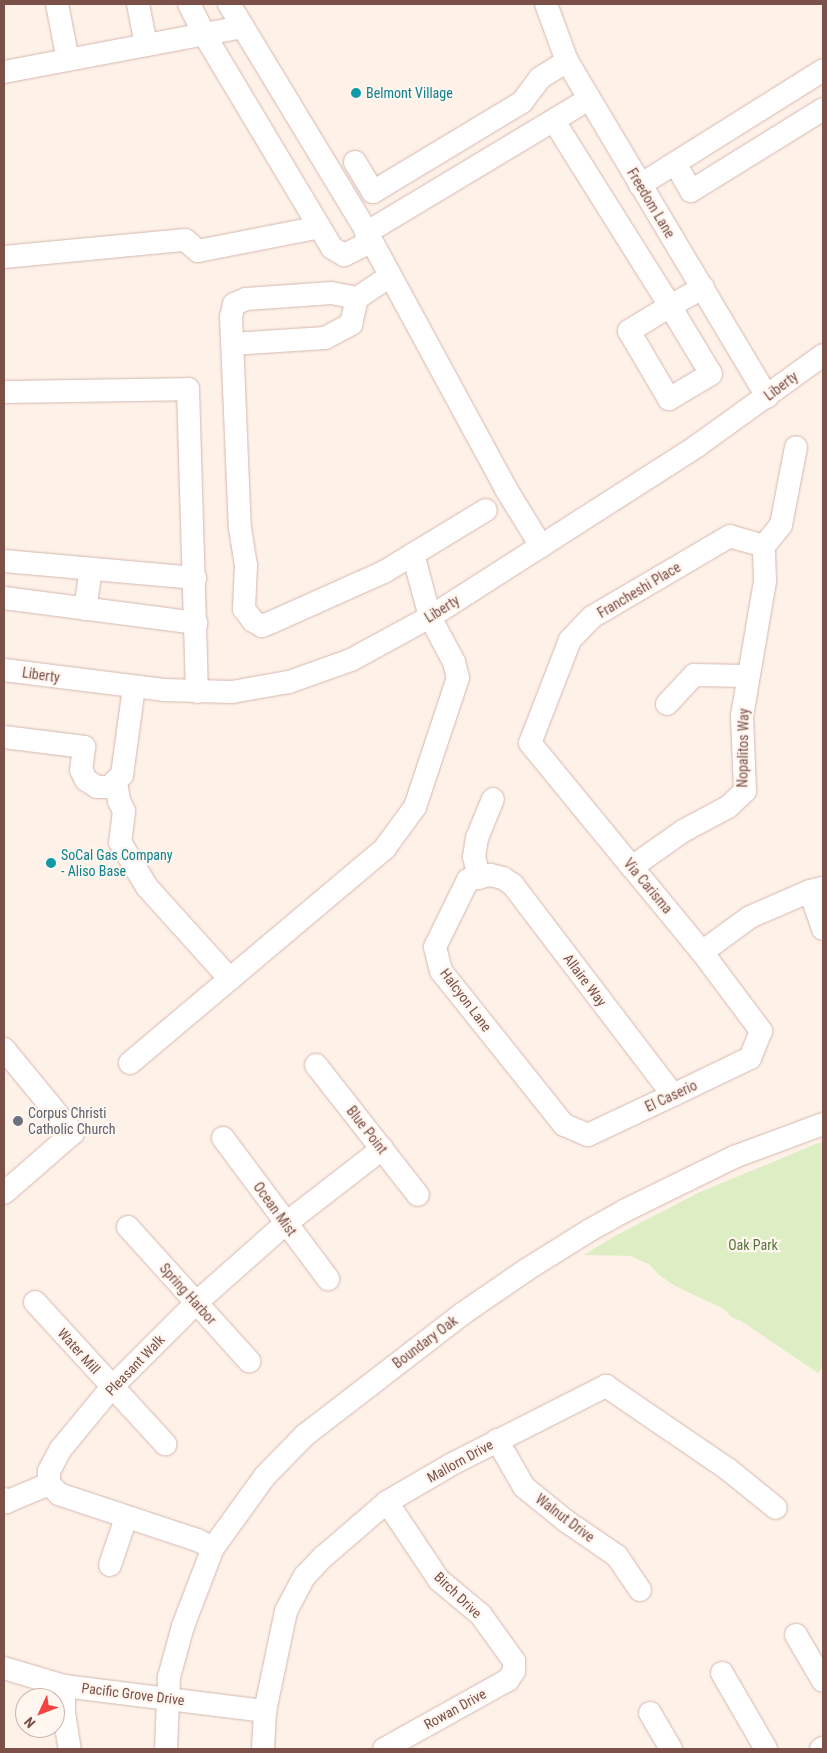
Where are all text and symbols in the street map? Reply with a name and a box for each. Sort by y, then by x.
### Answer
place label: Belmont Village [366,85,453,101]
marker: Belmont Village [350,87,362,99]
street label: Freedom Lane [624,165,678,241]
street label: Liberty [761,368,801,404]
street label: Francheshi Place [594,559,684,621]
street label: Liberty [421,592,463,626]
street label: Liberty [21,664,61,686]
street label: Nopalitos Way [734,708,752,788]
place label: SoCal Gas Company - Aliso Base [61,847,173,880]
street label: Via Carisma [620,855,676,917]
marker: SoCal Gas Company - Aliso Base [45,857,57,869]
street label: Allaire Way [560,951,610,1009]
street label: Halcyon Lane [437,965,495,1035]
street label: El Caserio [642,1077,700,1115]
street label: Blue Point [343,1103,391,1157]
place label: Corpus Christi Catholic Church [28,1105,116,1138]
marker: Corpus Christi Catholic Church [12,1115,24,1127]
street label: Ocean Mist [250,1179,300,1239]
park label: Oak Park [728,1237,778,1253]
street label: Spring Harbor [156,1260,220,1328]
street label: Boundary Oak [389,1312,461,1372]
street label: Water Mill [54,1325,104,1377]
street label: Pleasant Walk [102,1331,168,1399]
street label: Mallorn Drive [424,1436,496,1486]
street label: Walnut Drive [532,1490,598,1546]
street label: Birch Drive [431,1568,485,1622]
street label: Pacific Grove Drive [81,1679,185,1709]
street label: Rowan Drive [421,1685,489,1733]
north arrow [15,1688,65,1738]
text: N [21,1714,39,1731]

